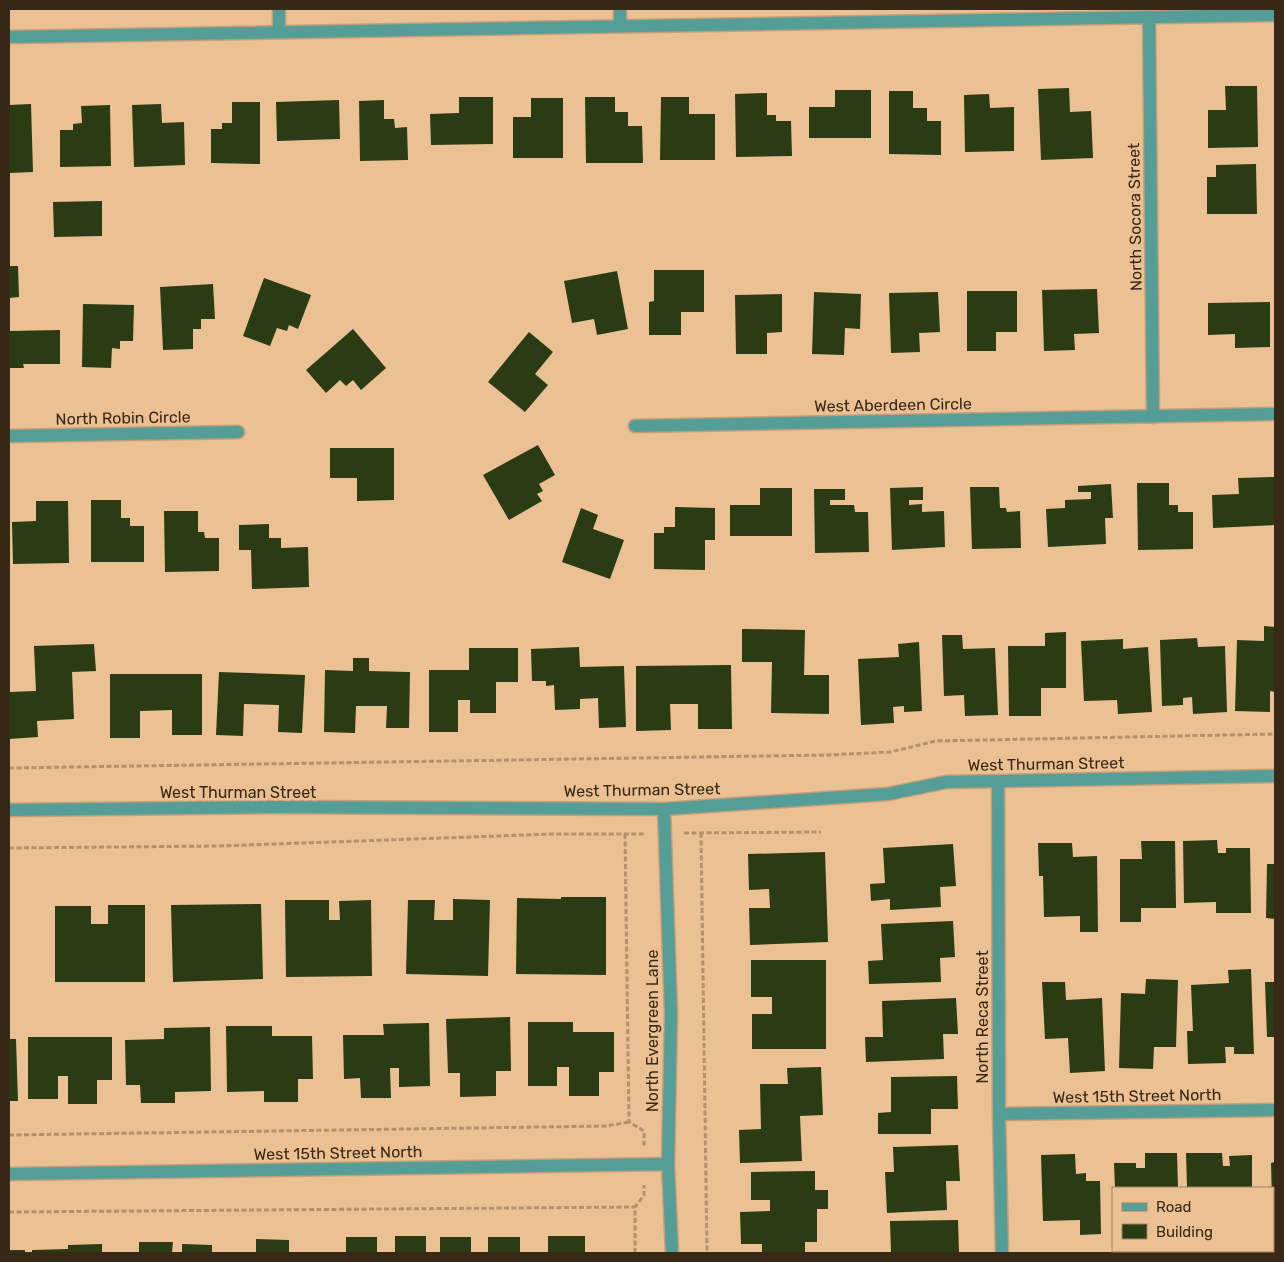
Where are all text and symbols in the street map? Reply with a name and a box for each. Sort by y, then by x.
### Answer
street label: North Socora Street [1124,143,1146,291]
street label: West Aberdeen Circle [814,394,972,416]
street label: North Robin Circle [55,407,191,429]
street label: West Thurman Street [967,753,1125,775]
street label: West Thurman Street [563,779,721,801]
street label: West Thurman Street [160,783,316,802]
street label: North Evergreen Lane [643,950,662,1112]
street label: North Reca Street [973,950,992,1084]
street label: West 15th Street North [1053,1085,1221,1107]
street label: West 15th Street North [254,1142,422,1164]
legend [1112,1187,1274,1252]
text: Road [1156,1198,1192,1216]
text: Building [1156,1223,1213,1241]

